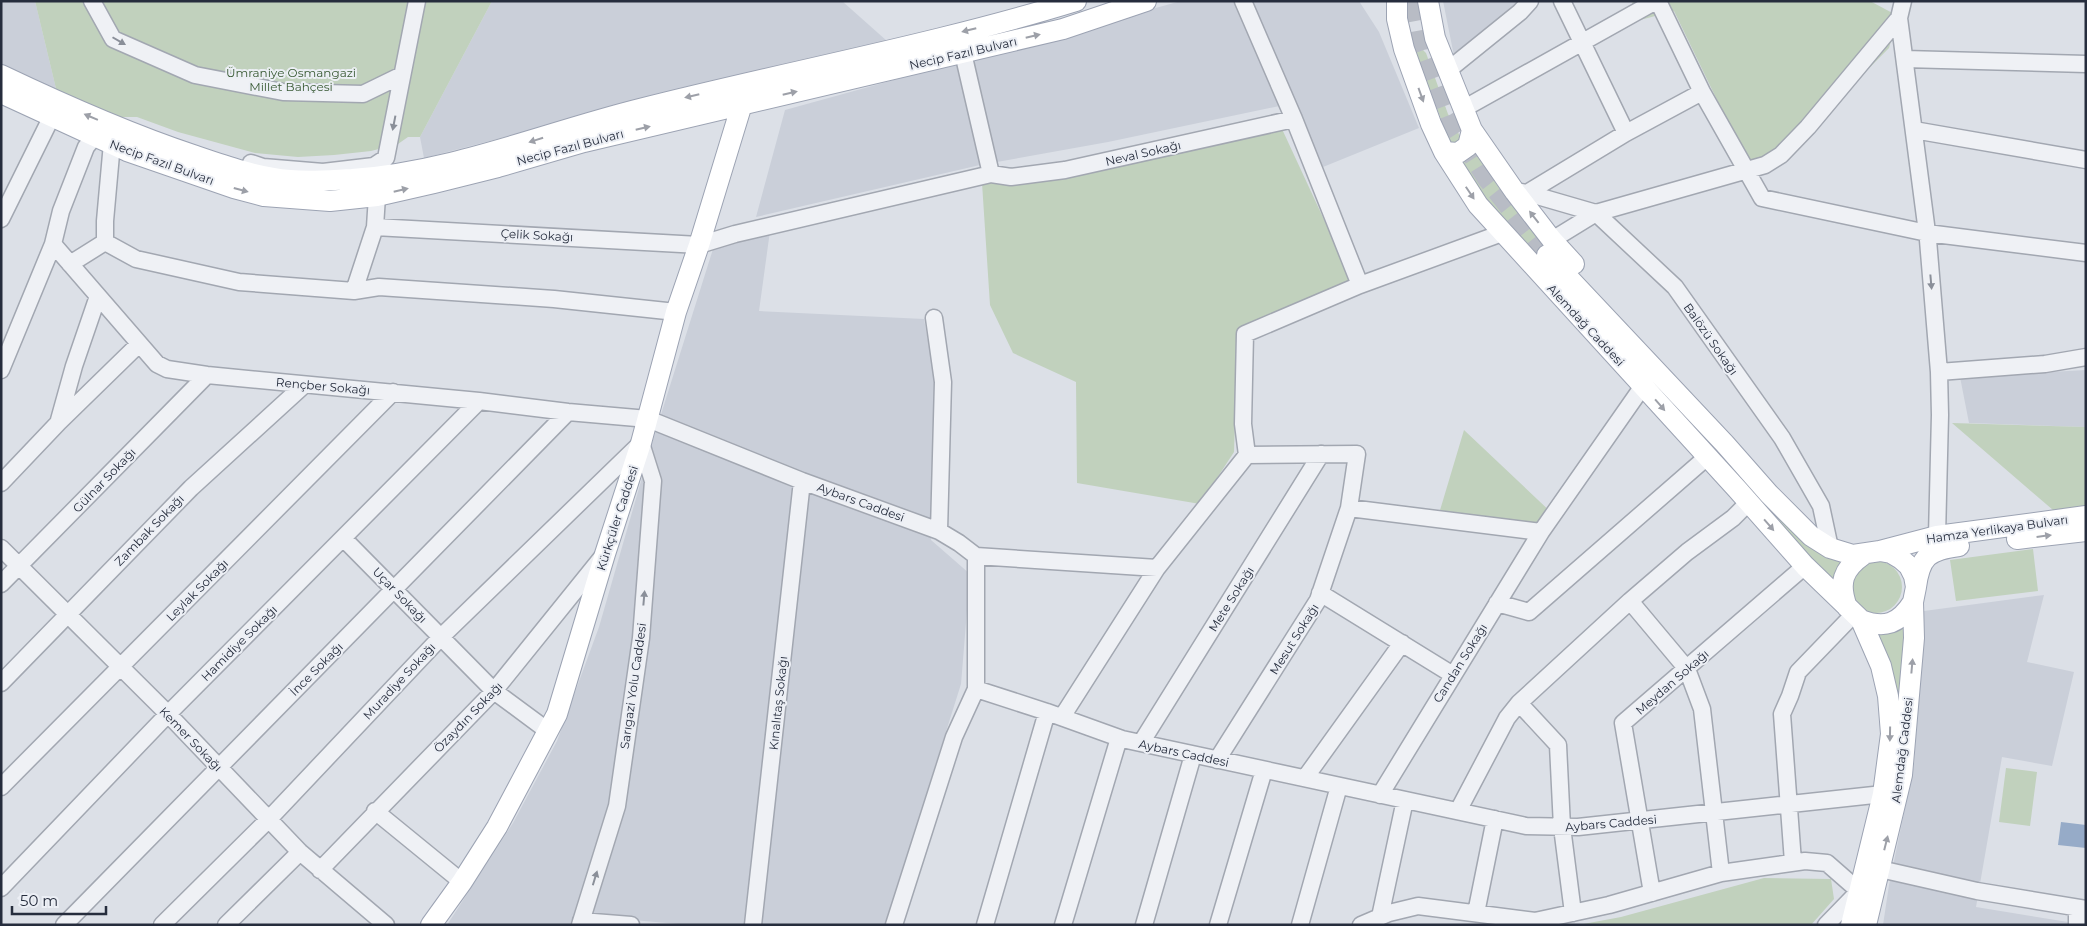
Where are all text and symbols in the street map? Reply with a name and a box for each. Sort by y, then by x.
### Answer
one-way arrow [962,26,977,34]
one-way arrow [1025,32,1040,40]
street label: Necip Fazıl Bulvarı [908,33,1018,73]
one-way arrow [111,37,126,45]
park label: Ümraniye Osmangazi Millet Bahçesi [226,65,356,94]
one-way arrow [1417,88,1425,103]
one-way arrow [782,89,797,97]
one-way arrow [685,92,700,100]
one-way arrow [84,112,98,120]
one-way arrow [389,115,397,131]
one-way arrow [636,124,651,132]
street label: Necip Fazıl Bulvarı [515,126,625,168]
street label: Necip Fazıl Bulvarı [108,136,216,188]
one-way arrow [528,136,543,144]
street label: Neval Sokağı [1104,137,1182,169]
one-way arrow [233,186,248,194]
one-way arrow [394,186,409,194]
one-way arrow [1465,186,1475,199]
one-way arrow [1529,210,1539,224]
street label: Çelik Sokağı [500,226,574,244]
one-way arrow [1928,274,1936,290]
street label: Alemdağ Caddesi [1544,281,1628,369]
street label: Balözü Sokağı [1681,300,1741,378]
street label: Rençber Sokağı [275,374,371,398]
one-way arrow [1654,399,1665,411]
street label: Gülnar Sokağı [69,444,139,516]
street label: Kürkçüler Caddesi [593,464,641,572]
street label: Aybars Caddesi [815,479,907,525]
street label: Zambak Sokağı [111,491,187,569]
street label: Hamza Yerlikaya Bulvarı [1925,512,2069,546]
one-way arrow [1763,519,1775,531]
one-way arrow [2036,532,2052,540]
street label: Leylak Sokağı [163,556,231,624]
street label: Uçar Sokağı [370,564,430,626]
street label: Mete Sokağı [1205,564,1257,634]
one-way arrow [640,590,648,606]
street label: Mesut Sokağı [1266,601,1322,677]
street label: Hamidiye Sokağı [198,602,280,684]
street label: Candan Sokağı [1430,621,1490,705]
street label: Sarıgazi Yolu Caddesi [617,622,649,750]
street label: İnce Sokağı [286,639,346,699]
street label: Muradiye Sokağı [360,640,438,722]
street label: Meydan Sokağı [1632,646,1712,718]
street label: Kınalıtaş Sokağı [766,655,790,751]
one-way arrow [1908,657,1916,673]
street label: Özaydın Sokağı [430,679,506,755]
street label: Alemdağ Caddesi [1888,696,1916,804]
street label: Kemer Sokağı [156,704,226,774]
one-way arrow [1886,726,1894,742]
street label: Aybars Caddesi [1137,736,1231,770]
street label: Aybars Caddesi [1565,812,1657,834]
one-way arrow [1882,836,1890,851]
one-way arrow [591,871,599,886]
scale bar [12,884,106,916]
text: 50 m [20,891,58,910]

